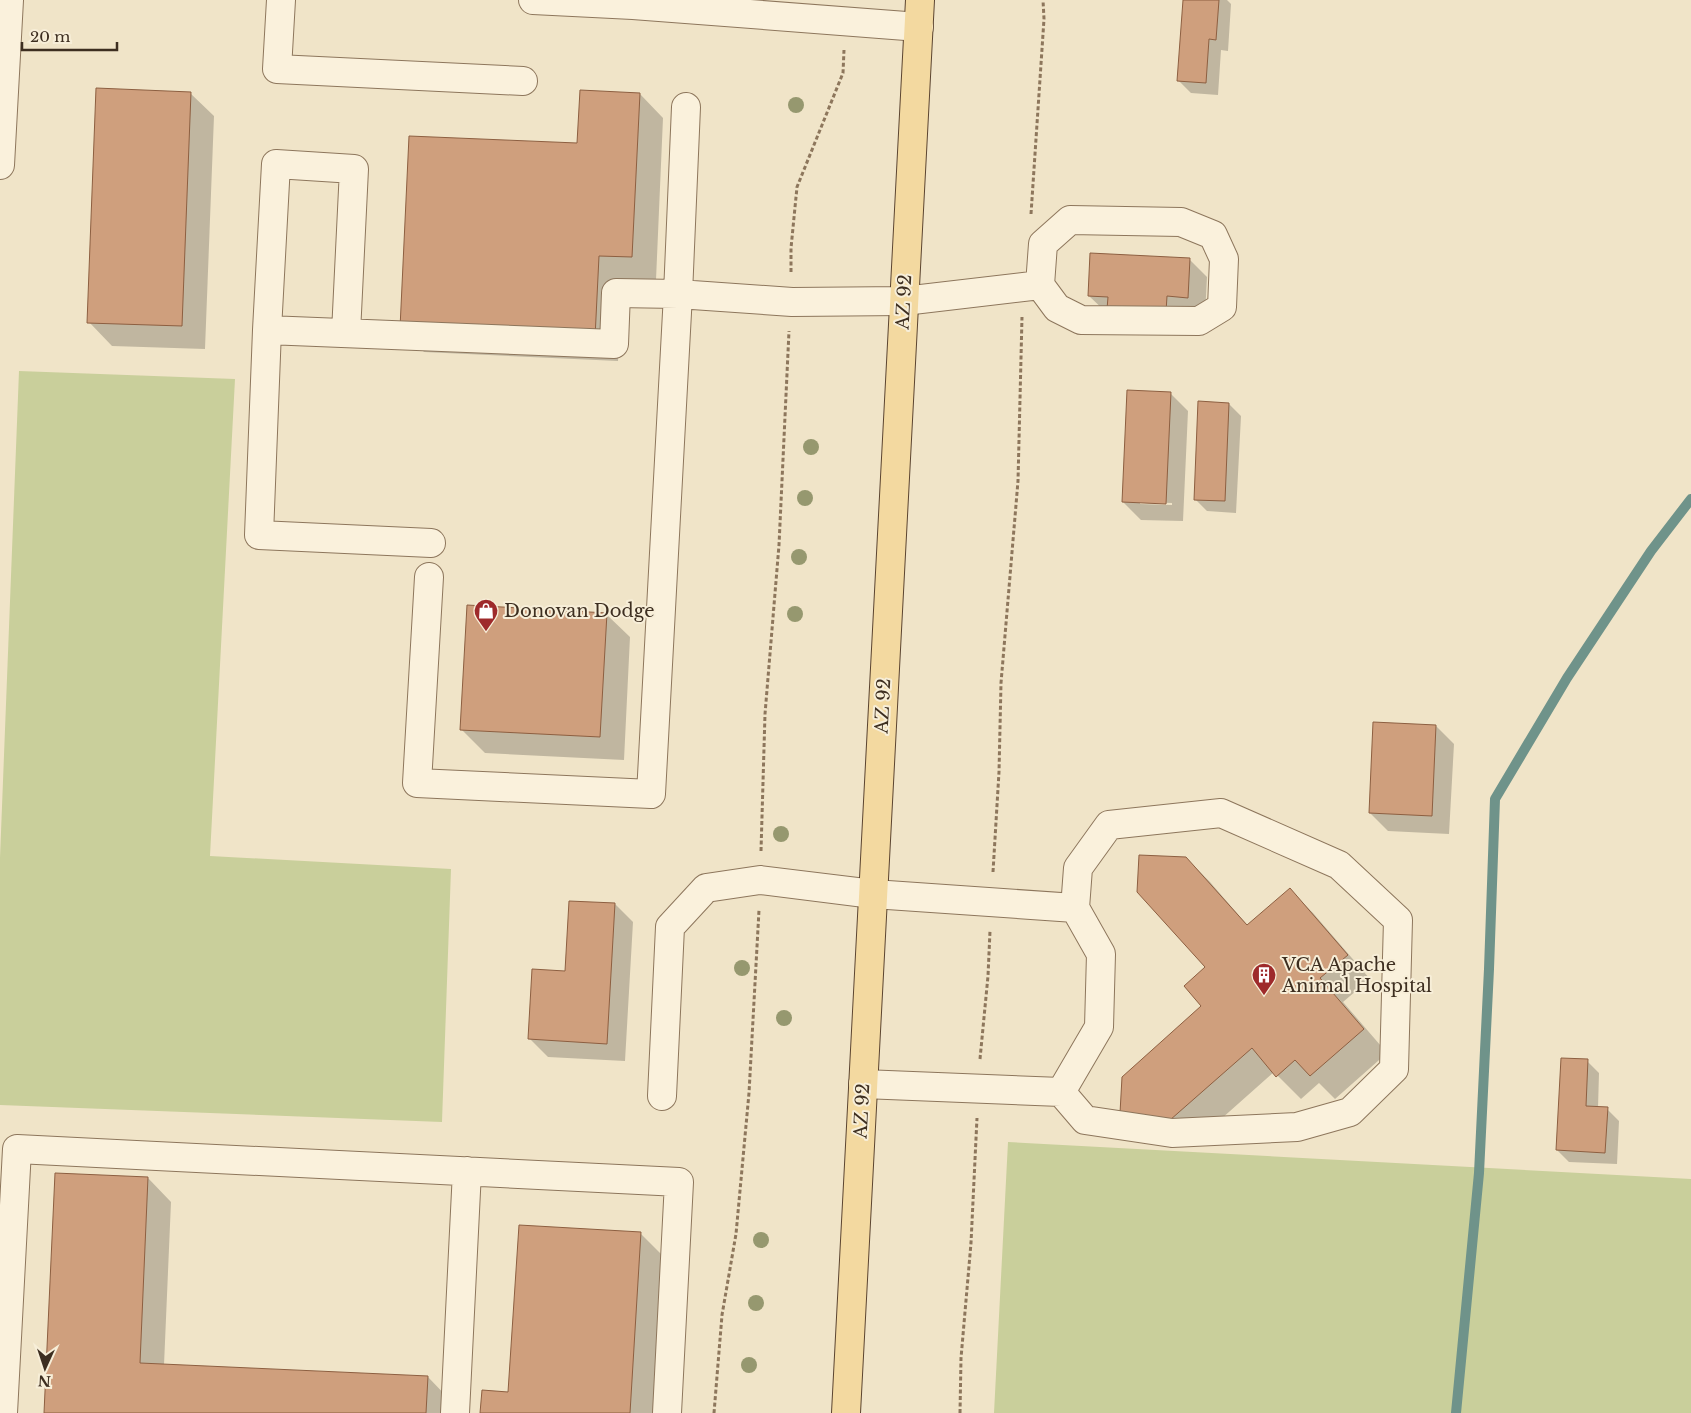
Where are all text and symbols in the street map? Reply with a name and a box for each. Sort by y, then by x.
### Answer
scale bar [22,20,118,52]
text: 20 m [30,27,70,46]
street label: AZ 92 [892,274,916,331]
shop icon: Donovan Dodge [473,598,499,632]
place label: Donovan Dodge [504,600,655,622]
street label: AZ 92 [871,678,895,735]
place label: VCA Apache Animal Hospital [1281,954,1432,997]
building icon: VCA Apache Animal Hospital [1251,962,1277,996]
street label: AZ 92 [850,1083,874,1140]
north arrow [20,1343,70,1393]
text: N [37,1372,51,1390]

